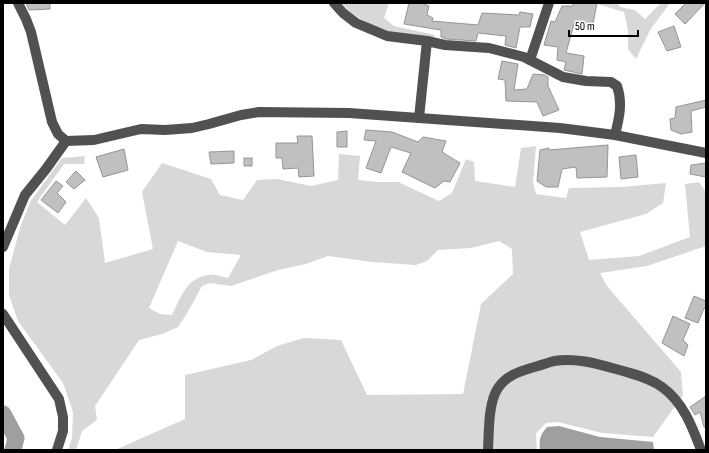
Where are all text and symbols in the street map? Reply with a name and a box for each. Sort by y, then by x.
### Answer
scale bar [569,12,638,38]
text: 50 m [575,19,595,34]

